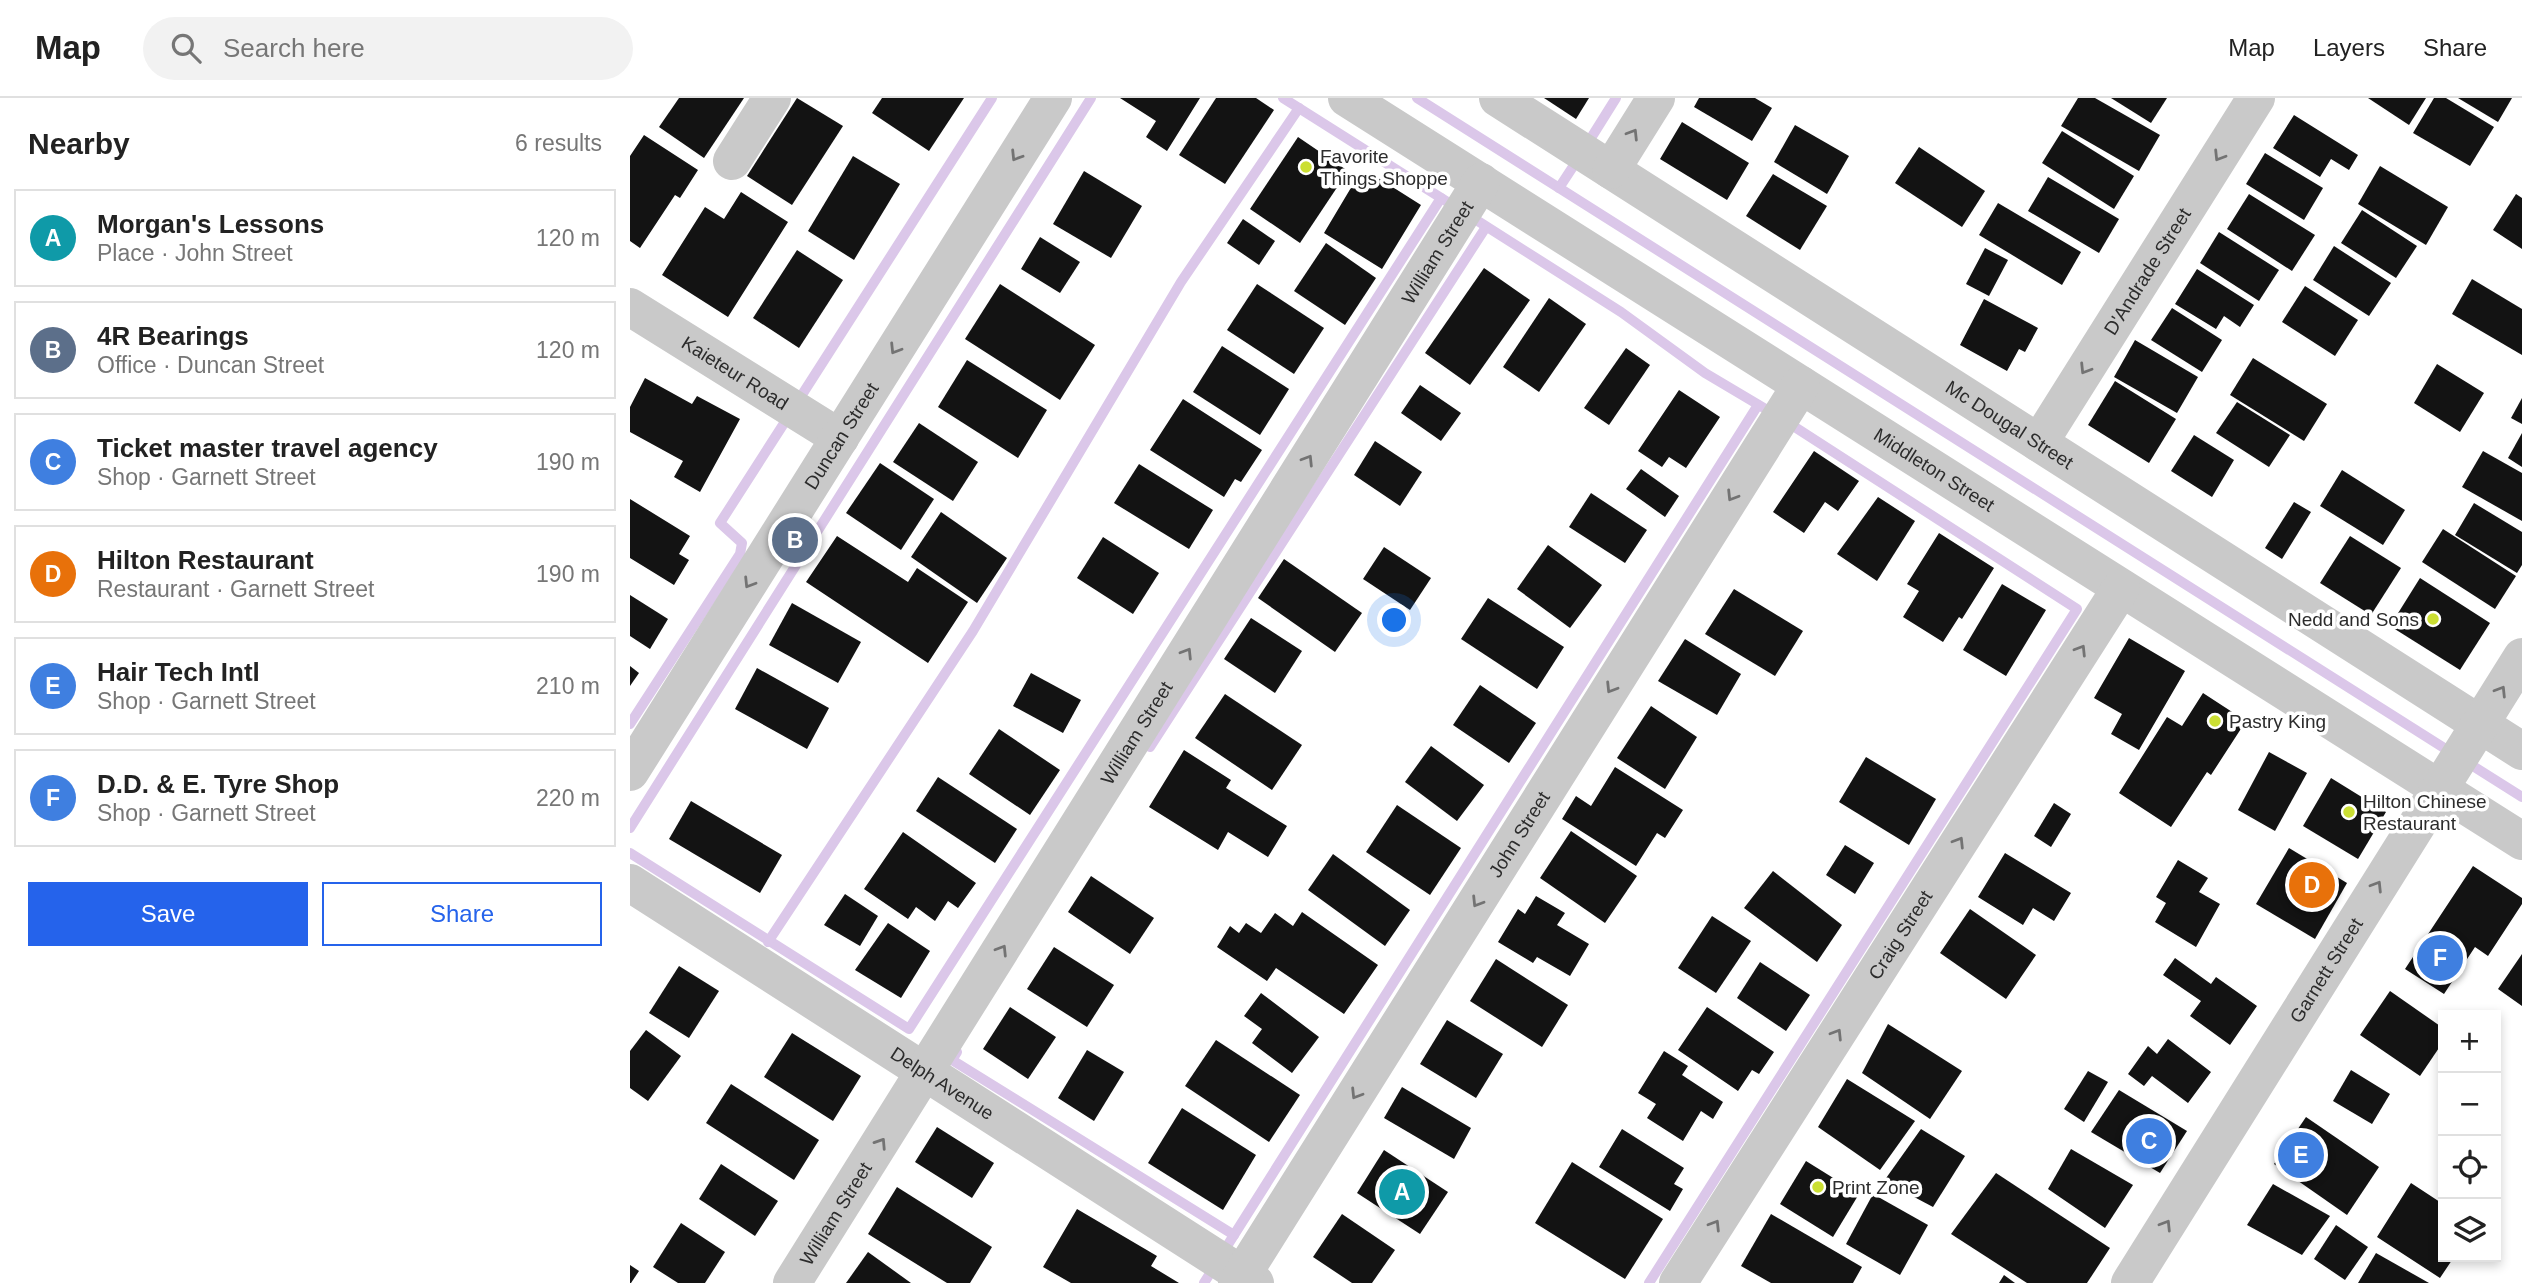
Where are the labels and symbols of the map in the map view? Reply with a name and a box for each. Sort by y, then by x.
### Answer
one-way arrow [1625,129,1638,142]
place label: Favorite Things Shoppe [1320,146,1448,189]
one-way arrow [1012,148,1025,161]
one-way arrow [2215,148,2228,161]
marker: Favorite Things Shoppe [1298,159,1314,175]
street label: William Street [1397,197,1478,308]
street label: D'Andrade Street [2100,204,2195,339]
street label: Kaieteur Road [678,332,792,414]
one-way arrow [891,341,904,354]
one-way arrow [2081,362,2094,375]
street label: Mc Dougal Street [1942,376,2078,474]
street label: Duncan Street [800,378,883,493]
street label: Middleton Street [1870,424,1999,516]
one-way arrow [1299,455,1312,468]
one-way arrow [1728,488,1741,501]
pin: B [772,514,818,566]
one-way arrow [744,575,757,588]
your location [1377,603,1411,637]
place label: Nedd and Sons [2288,609,2419,630]
marker: Nedd and Sons [2425,611,2441,627]
one-way arrow [2073,644,2086,657]
one-way arrow [1179,648,1192,661]
street label: William Street [1097,677,1177,788]
one-way arrow [1607,681,1620,694]
one-way arrow [2492,685,2505,698]
place label: Pastry King [2229,711,2326,732]
marker: Pastry King [2207,713,2223,729]
street label: John Street [1485,787,1554,881]
place label: Hilton Chinese Restaurant [2363,791,2487,834]
marker: Hilton Chinese Restaurant [2341,804,2357,820]
one-way arrow [1951,836,1964,849]
pin: D [2289,859,2335,911]
one-way arrow [2369,881,2382,894]
street label: Craig Street [1864,886,1937,983]
one-way arrow [1472,894,1485,907]
street label: Garnett Street [2286,914,2367,1027]
pin: F [2417,932,2463,984]
one-way arrow [994,945,1007,958]
one-way arrow [1829,1028,1842,1041]
street label: Delph Avenue [887,1043,998,1124]
one-way arrow [1351,1087,1364,1100]
pin: C [2126,1115,2172,1167]
pin: E [2278,1129,2324,1181]
one-way arrow [873,1138,886,1151]
street label: William Street [796,1158,876,1269]
pin: A [1379,1166,1425,1218]
place label: Print Zone [1832,1177,1920,1198]
marker: Print Zone [1810,1179,1826,1195]
one-way arrow [1706,1220,1719,1233]
one-way arrow [2158,1220,2171,1233]

